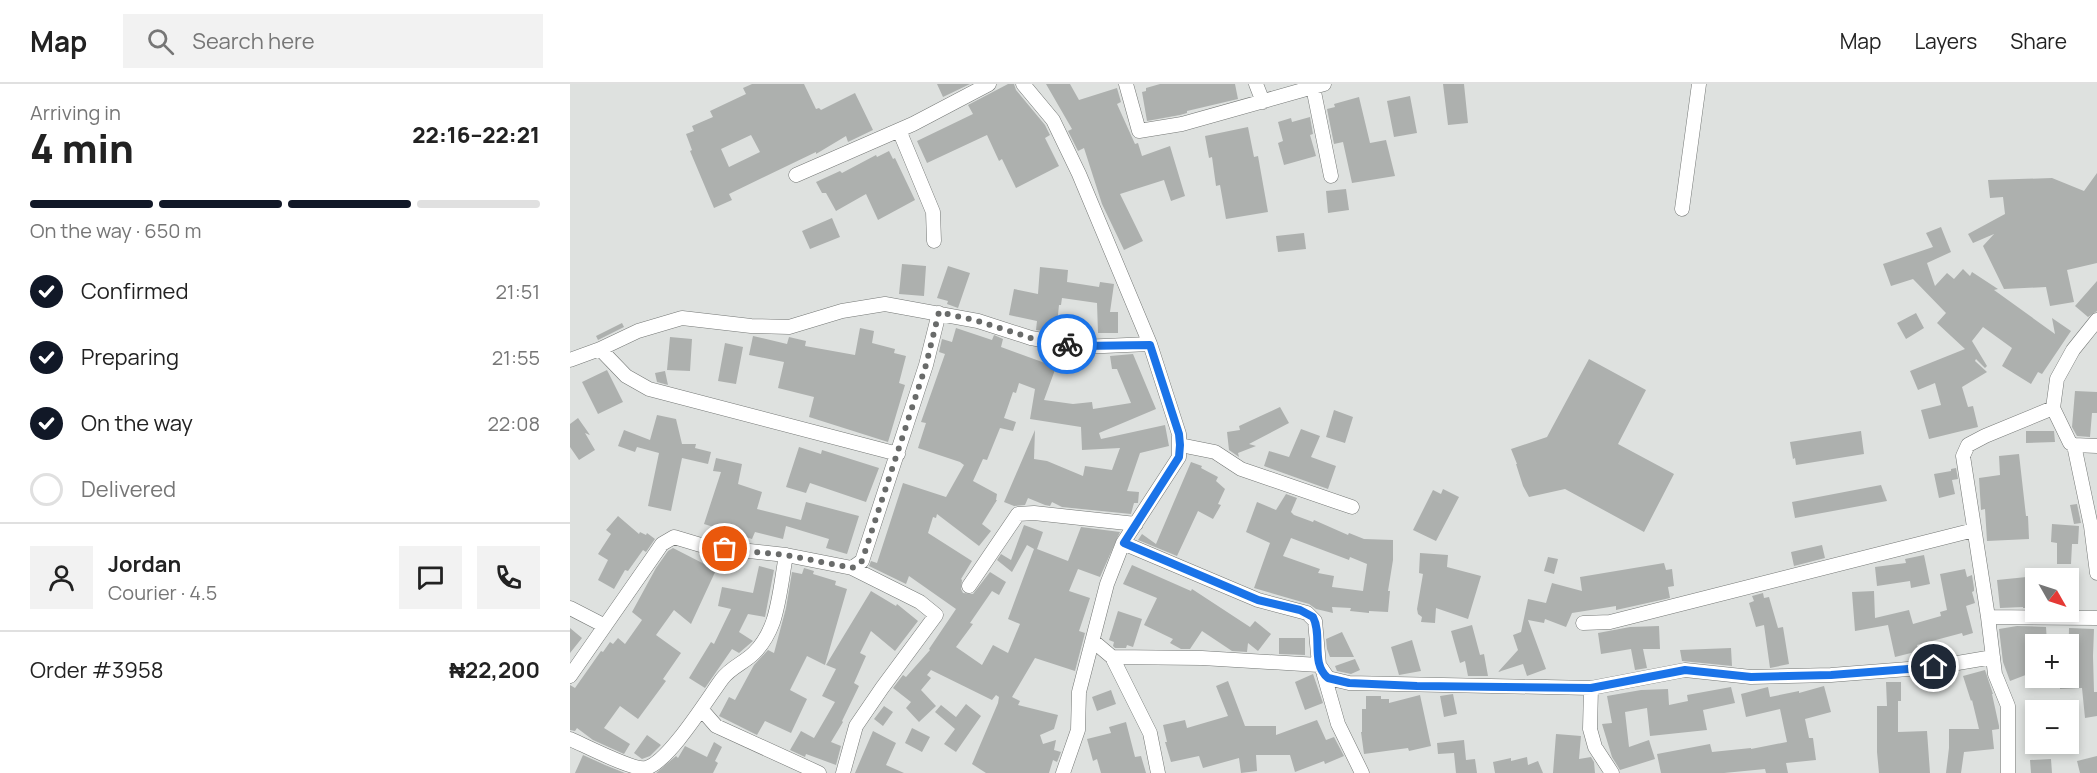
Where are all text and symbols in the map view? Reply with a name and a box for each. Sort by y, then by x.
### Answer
search box [123,14,543,68]
text: Map [30,22,87,60]
icon: search [144,25,177,58]
text: Search here [192,26,315,56]
text: Map [1840,27,1881,55]
text: Layers [1914,27,1977,55]
text: Share [2010,27,2067,55]
text: Arriving in [30,99,121,126]
text: 22:16–22:21 [412,120,540,150]
text: 4 min [30,121,134,175]
text: On the way · 650 m [30,217,201,244]
icon: check [30,275,63,308]
text: Confirmed [81,276,189,306]
text: 21:51 [495,278,540,305]
courier [1037,314,1097,374]
icon: bike [1051,328,1084,361]
icon: check [30,341,63,374]
text: Preparing [81,342,179,372]
text: 21:55 [492,344,540,371]
icon: check [30,407,63,440]
text: On the way [81,408,193,438]
text: 22:08 [487,410,540,437]
text: Delivered [81,474,176,504]
pin [699,523,750,574]
icon: bag [708,532,741,565]
button: person [30,546,93,609]
button: chat [399,546,462,609]
button: phone [477,546,540,609]
text: Jordan [108,549,181,579]
north arrow [2025,568,2079,622]
map controls [2025,568,2079,754]
text: Courier · 4.5 [108,579,217,606]
button: + [2025,634,2079,688]
pin [1908,641,1959,692]
icon: home [1917,650,1950,683]
text: Order #3958 [30,655,163,685]
text: ₦22,200 [449,655,540,685]
button: − [2025,700,2079,754]

